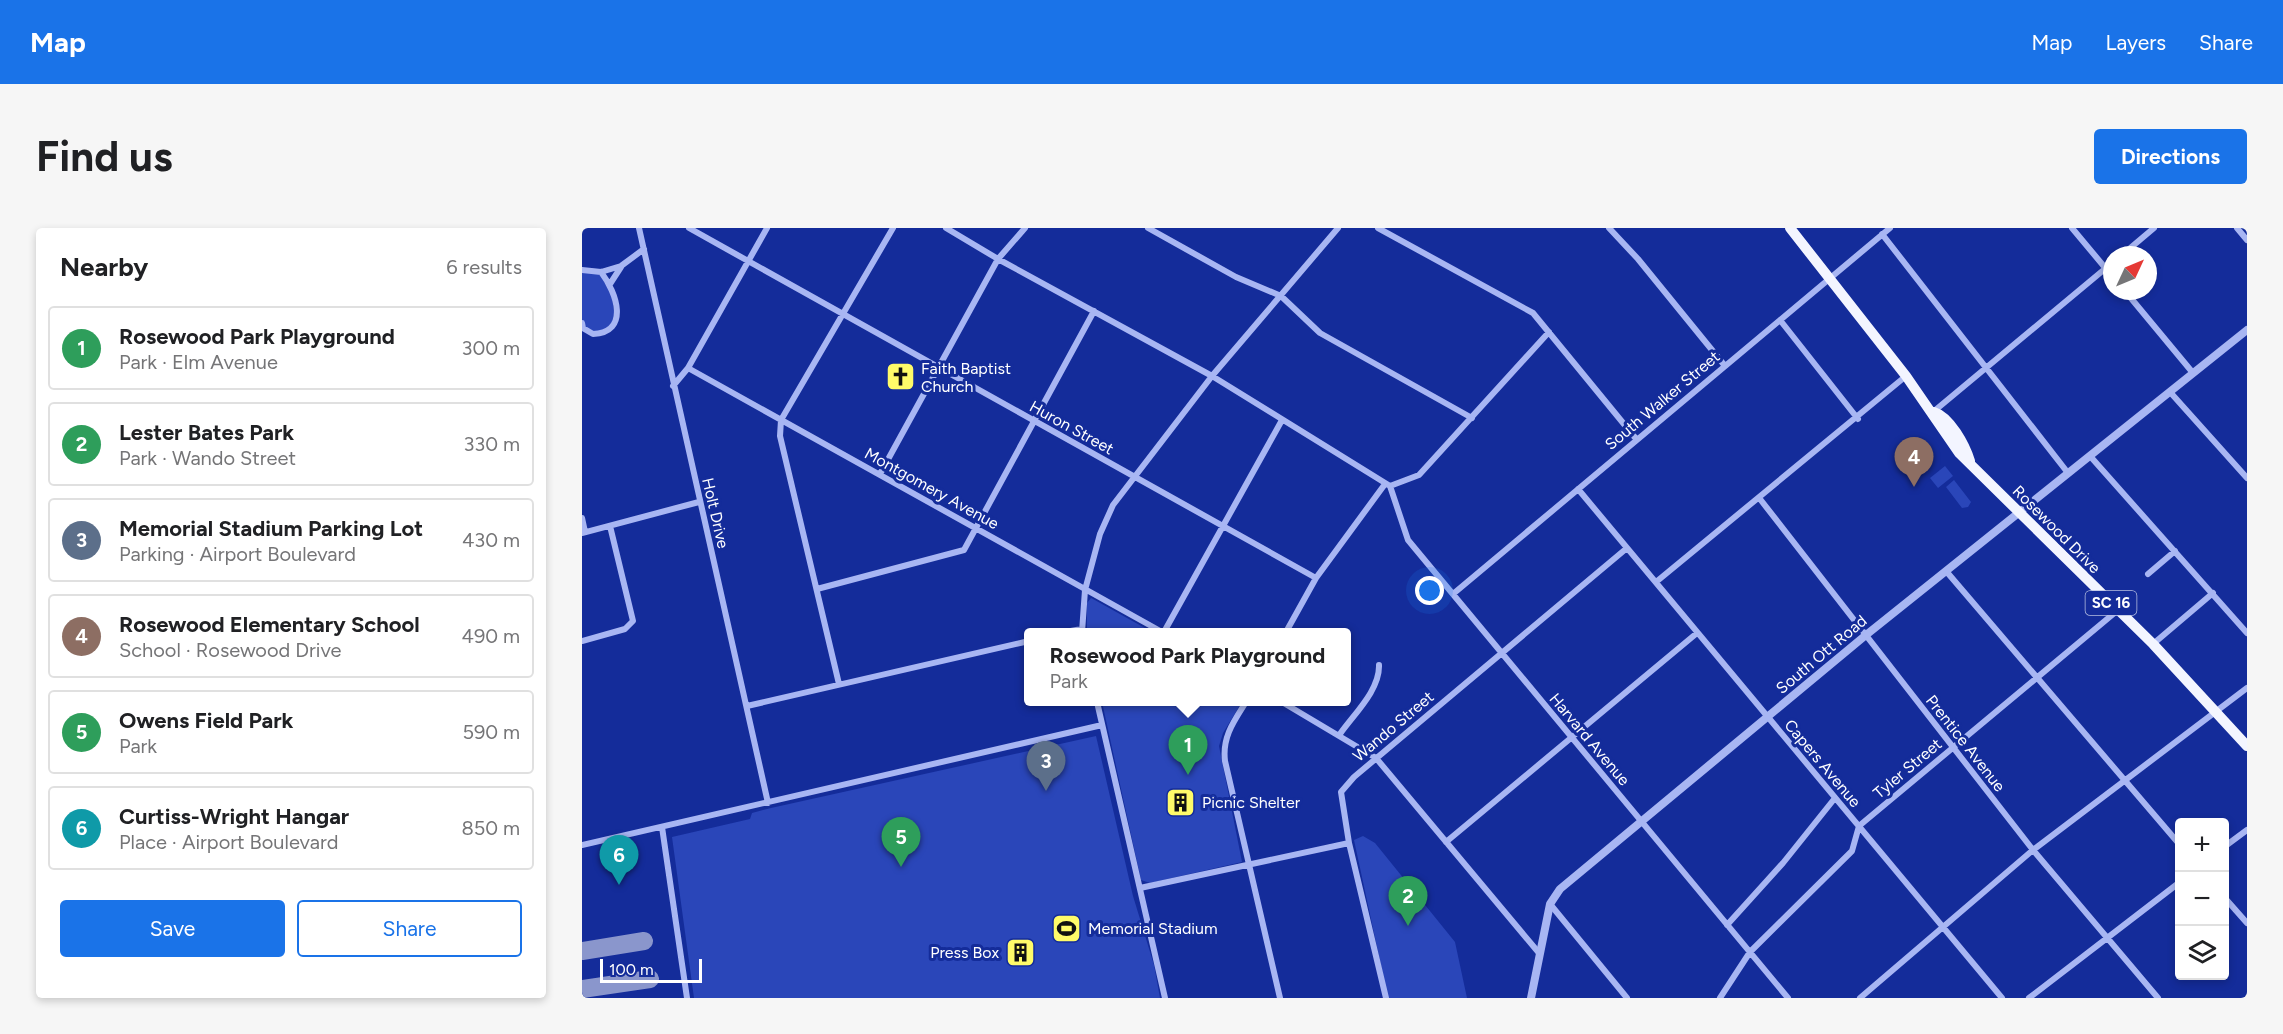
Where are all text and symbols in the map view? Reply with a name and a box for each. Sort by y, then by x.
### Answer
text: Map [30,25,86,59]
text: Map [2032,30,2072,55]
text: Layers [2105,30,2166,55]
text: Share [2199,30,2253,55]
button: Directions [2094,129,2247,184]
text: Find us [36,131,173,182]
north arrow [2103,246,2157,300]
text: Nearby [60,251,148,283]
text: 6 results [446,255,522,279]
text: Rosewood Park Playground [119,323,395,350]
text: 1 [77,336,86,360]
text: 300 m [462,336,520,360]
street label: South Walker Street [1601,347,1724,454]
text: Park · Elm Avenue [119,350,278,374]
place label: Faith Baptist Church [921,359,1011,396]
church icon: Faith Baptist Church [884,361,916,393]
street label: Huron Street [1026,397,1117,458]
text: Lester Bates Park [119,419,294,446]
text: 2 [76,432,87,456]
text: 330 m [463,432,520,456]
pin: 4 [1894,438,1934,487]
street label: Montgomery Avenue [861,444,1002,533]
text: Park · Wando Street [119,446,296,470]
street label: Holt Drive [698,476,733,550]
street label: Rosewood Drive [2009,481,2105,577]
text: Memorial Stadium Parking Lot [119,515,423,542]
text: 3 [76,528,87,552]
text: 430 m [462,528,520,552]
text: Parking · Airport Boulevard [119,542,356,566]
your location [1415,576,1444,605]
road number: SC 16 [2086,591,2137,615]
text: Rosewood Elementary School [119,611,420,638]
street label: South Ott Road [1772,611,1870,698]
text: 4 [75,624,88,648]
text: 490 m [461,624,520,648]
popup [1024,628,1351,706]
text: School · Rosewood Drive [119,638,341,662]
text: Rosewood Park Playground [1050,642,1325,669]
text: Park [1050,669,1088,693]
street label: Wando Street [1349,687,1437,766]
street label: Harvard Avenue [1545,689,1634,790]
street label: Prentice Avenue [1922,691,2009,796]
text: Owens Field Park [119,707,293,734]
street label: Capers Avenue [1780,716,1865,811]
text: 5 [76,720,87,744]
text: 590 m [462,720,520,744]
pin: 1 [1168,726,1208,775]
text: Park [119,734,157,758]
street label: Tyler Street [1869,734,1945,802]
pin: 3 [1026,742,1066,791]
building icon: Picnic Shelter [1165,786,1197,818]
place label: Picnic Shelter [1202,793,1301,812]
text: Curtiss-Wright Hangar [119,803,349,830]
text: 6 [76,816,87,840]
text: 850 m [461,816,520,840]
pin: 5 [882,818,920,867]
map controls [2175,818,2229,980]
button: + [2175,818,2229,872]
text: Place · Airport Boulevard [119,830,338,854]
pin: 6 [600,836,639,885]
button: − [2175,872,2229,926]
pin: 2 [1388,876,1428,926]
button: Save [60,900,285,957]
button: Share [297,900,522,957]
sports icon: Memorial Stadium [1051,912,1083,944]
place label: Memorial Stadium [1088,919,1218,938]
button: layers [2175,926,2229,980]
building icon: Press Box [1004,936,1036,968]
place label: Press Box [930,943,999,962]
scale bar [600,956,702,984]
text: 100 m [609,960,654,979]

